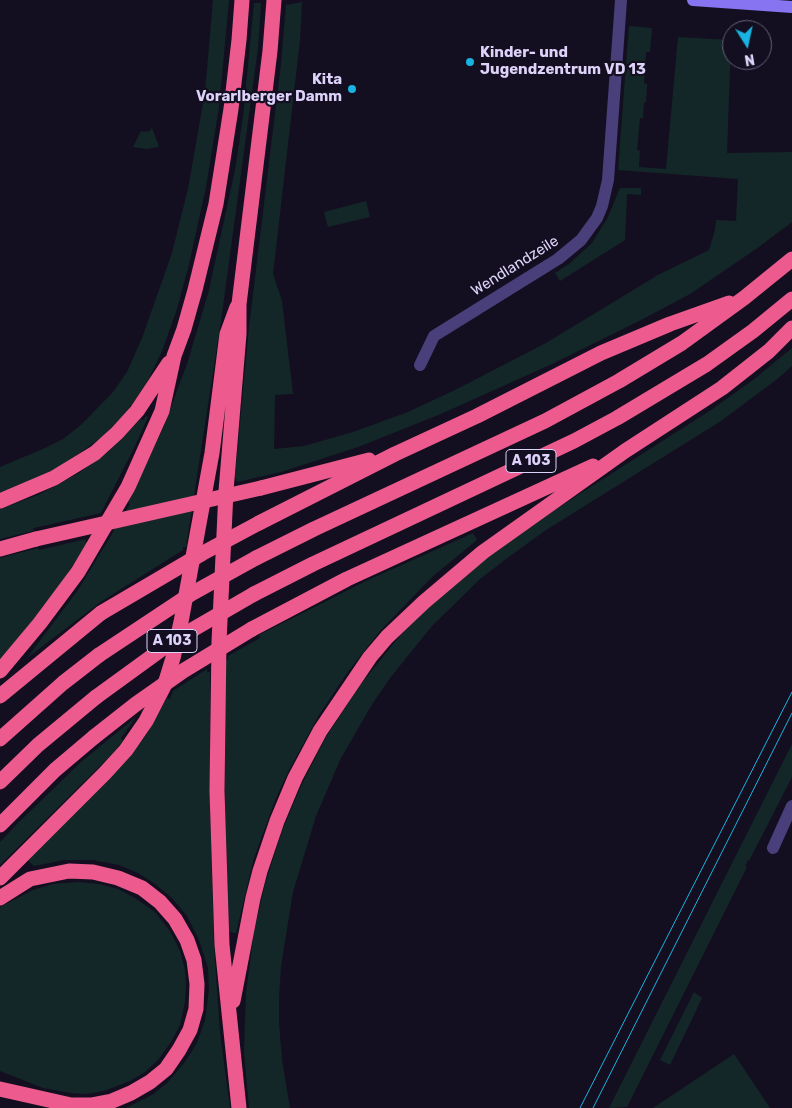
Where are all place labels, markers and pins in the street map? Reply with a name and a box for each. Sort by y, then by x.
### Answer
place label: Kinder- und Jugendzentrum VD 13 [480,44,646,79]
marker: Kinder- und Jugendzentrum VD 13 [464,56,476,68]
place label: Kita Vorarlberger Damm [196,71,342,106]
marker: Kita Vorarlberger Damm [346,83,358,95]

